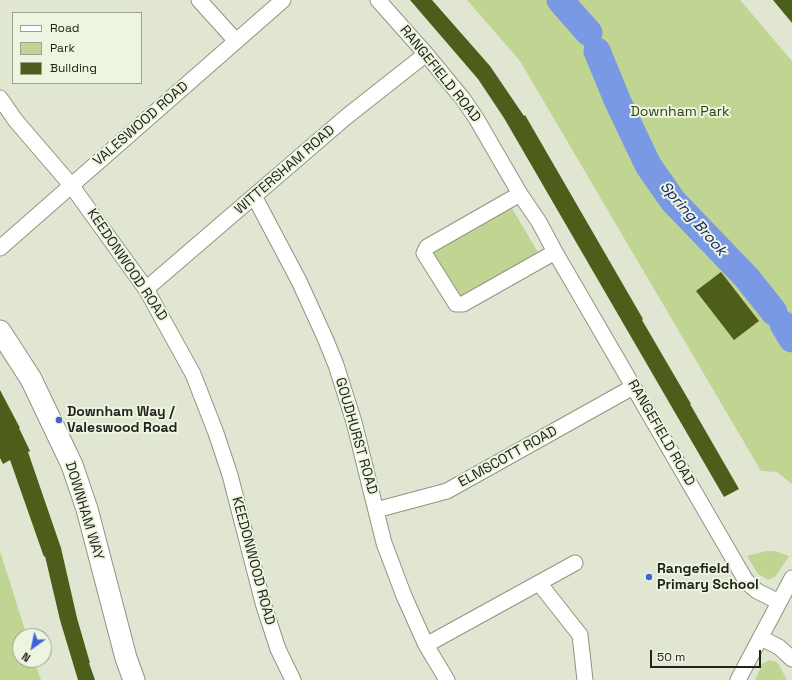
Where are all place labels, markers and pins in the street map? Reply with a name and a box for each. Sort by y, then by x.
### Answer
place label: Downham Way / Valeswood Road [67,404,177,436]
marker: Downham Way / Valeswood Road [54,415,64,425]
place label: Rangefield Primary School [657,561,759,594]
marker: Rangefield Primary School [644,572,654,582]

